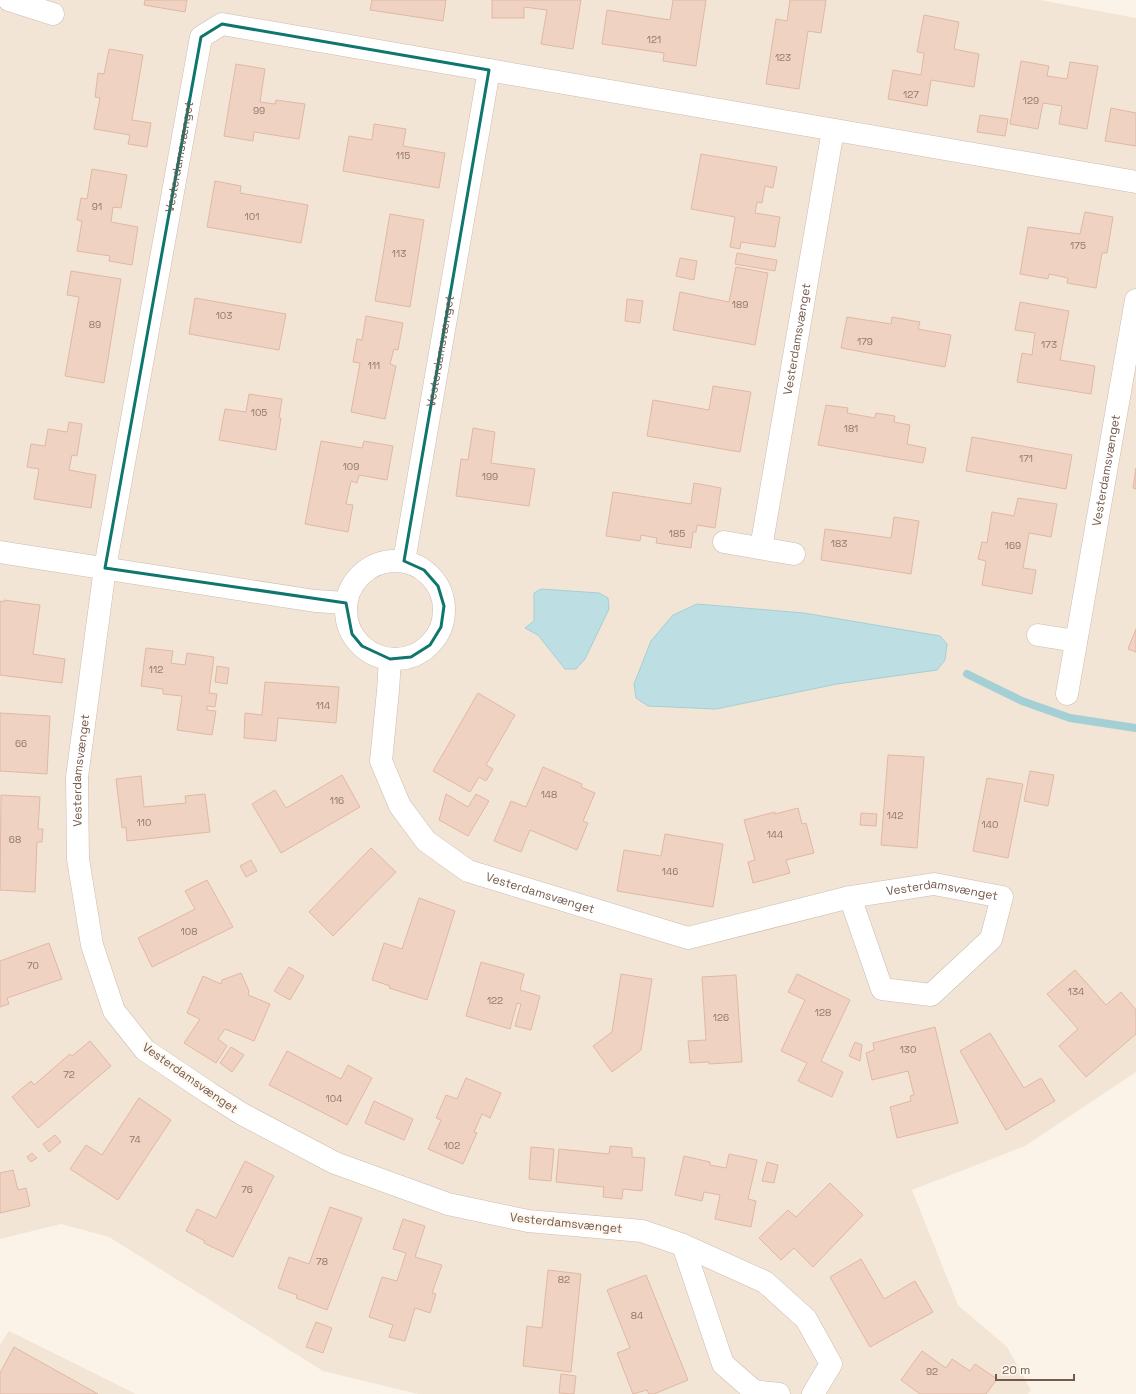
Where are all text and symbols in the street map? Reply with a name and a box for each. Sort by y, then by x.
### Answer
house number: 121 [647,33,661,46]
house number: 123 [775,51,791,64]
house number: 127 [903,88,919,101]
house number: 129 [1023,94,1039,107]
street label: Vesterdamsvænget [161,100,197,214]
house number: 99 [253,104,265,117]
house number: 115 [396,149,410,162]
house number: 91 [92,200,102,213]
house number: 101 [245,210,259,223]
house number: 175 [1070,239,1086,252]
house number: 113 [392,247,406,260]
street label: Vesterdamsvænget [780,282,814,396]
street label: Vesterdamsvænget [423,294,458,408]
house number: 189 [732,298,748,311]
house number: 103 [216,309,232,322]
house number: 89 [89,318,101,331]
house number: 179 [857,335,873,348]
house number: 173 [1041,338,1057,351]
house number: 111 [368,359,380,372]
house number: 105 [251,406,267,419]
street label: Vesterdamsvænget [1089,413,1124,527]
house number: 181 [844,422,858,435]
house number: 171 [1019,452,1033,465]
house number: 109 [343,460,359,473]
house number: 199 [482,470,498,483]
house number: 185 [669,527,685,540]
house number: 183 [831,537,847,550]
house number: 169 [1005,539,1021,552]
house number: 112 [149,663,163,676]
house number: 114 [316,699,330,712]
street label: Vesterdamsvænget [69,713,93,827]
house number: 66 [15,737,27,750]
house number: 148 [541,788,557,801]
house number: 116 [330,794,344,807]
house number: 142 [887,809,903,822]
house number: 110 [137,816,151,829]
house number: 140 [982,818,998,831]
house number: 144 [767,828,783,841]
house number: 68 [9,833,21,846]
house number: 146 [662,865,678,878]
street label: Vesterdamsvænget [484,869,597,917]
street label: Vesterdamsvænget [885,876,999,904]
house number: 108 [181,925,197,938]
house number: 70 [27,959,39,972]
house number: 134 [1068,985,1084,998]
house number: 122 [487,994,503,1007]
house number: 128 [815,1006,831,1019]
house number: 126 [713,1011,729,1024]
street label: Vesterdamsvænget [139,1039,241,1117]
house number: 130 [900,1043,916,1056]
house number: 72 [63,1068,75,1081]
house number: 104 [326,1092,342,1105]
house number: 74 [129,1133,141,1146]
house number: 102 [444,1139,460,1152]
house number: 76 [241,1183,253,1196]
street label: Vesterdamsvænget [509,1209,623,1237]
house number: 78 [316,1255,328,1268]
house number: 82 [558,1273,570,1286]
house number: 84 [631,1309,643,1322]
scale bar [996,1356,1074,1382]
text: 20 m [1002,1362,1030,1378]
house number: 92 [926,1365,938,1378]

